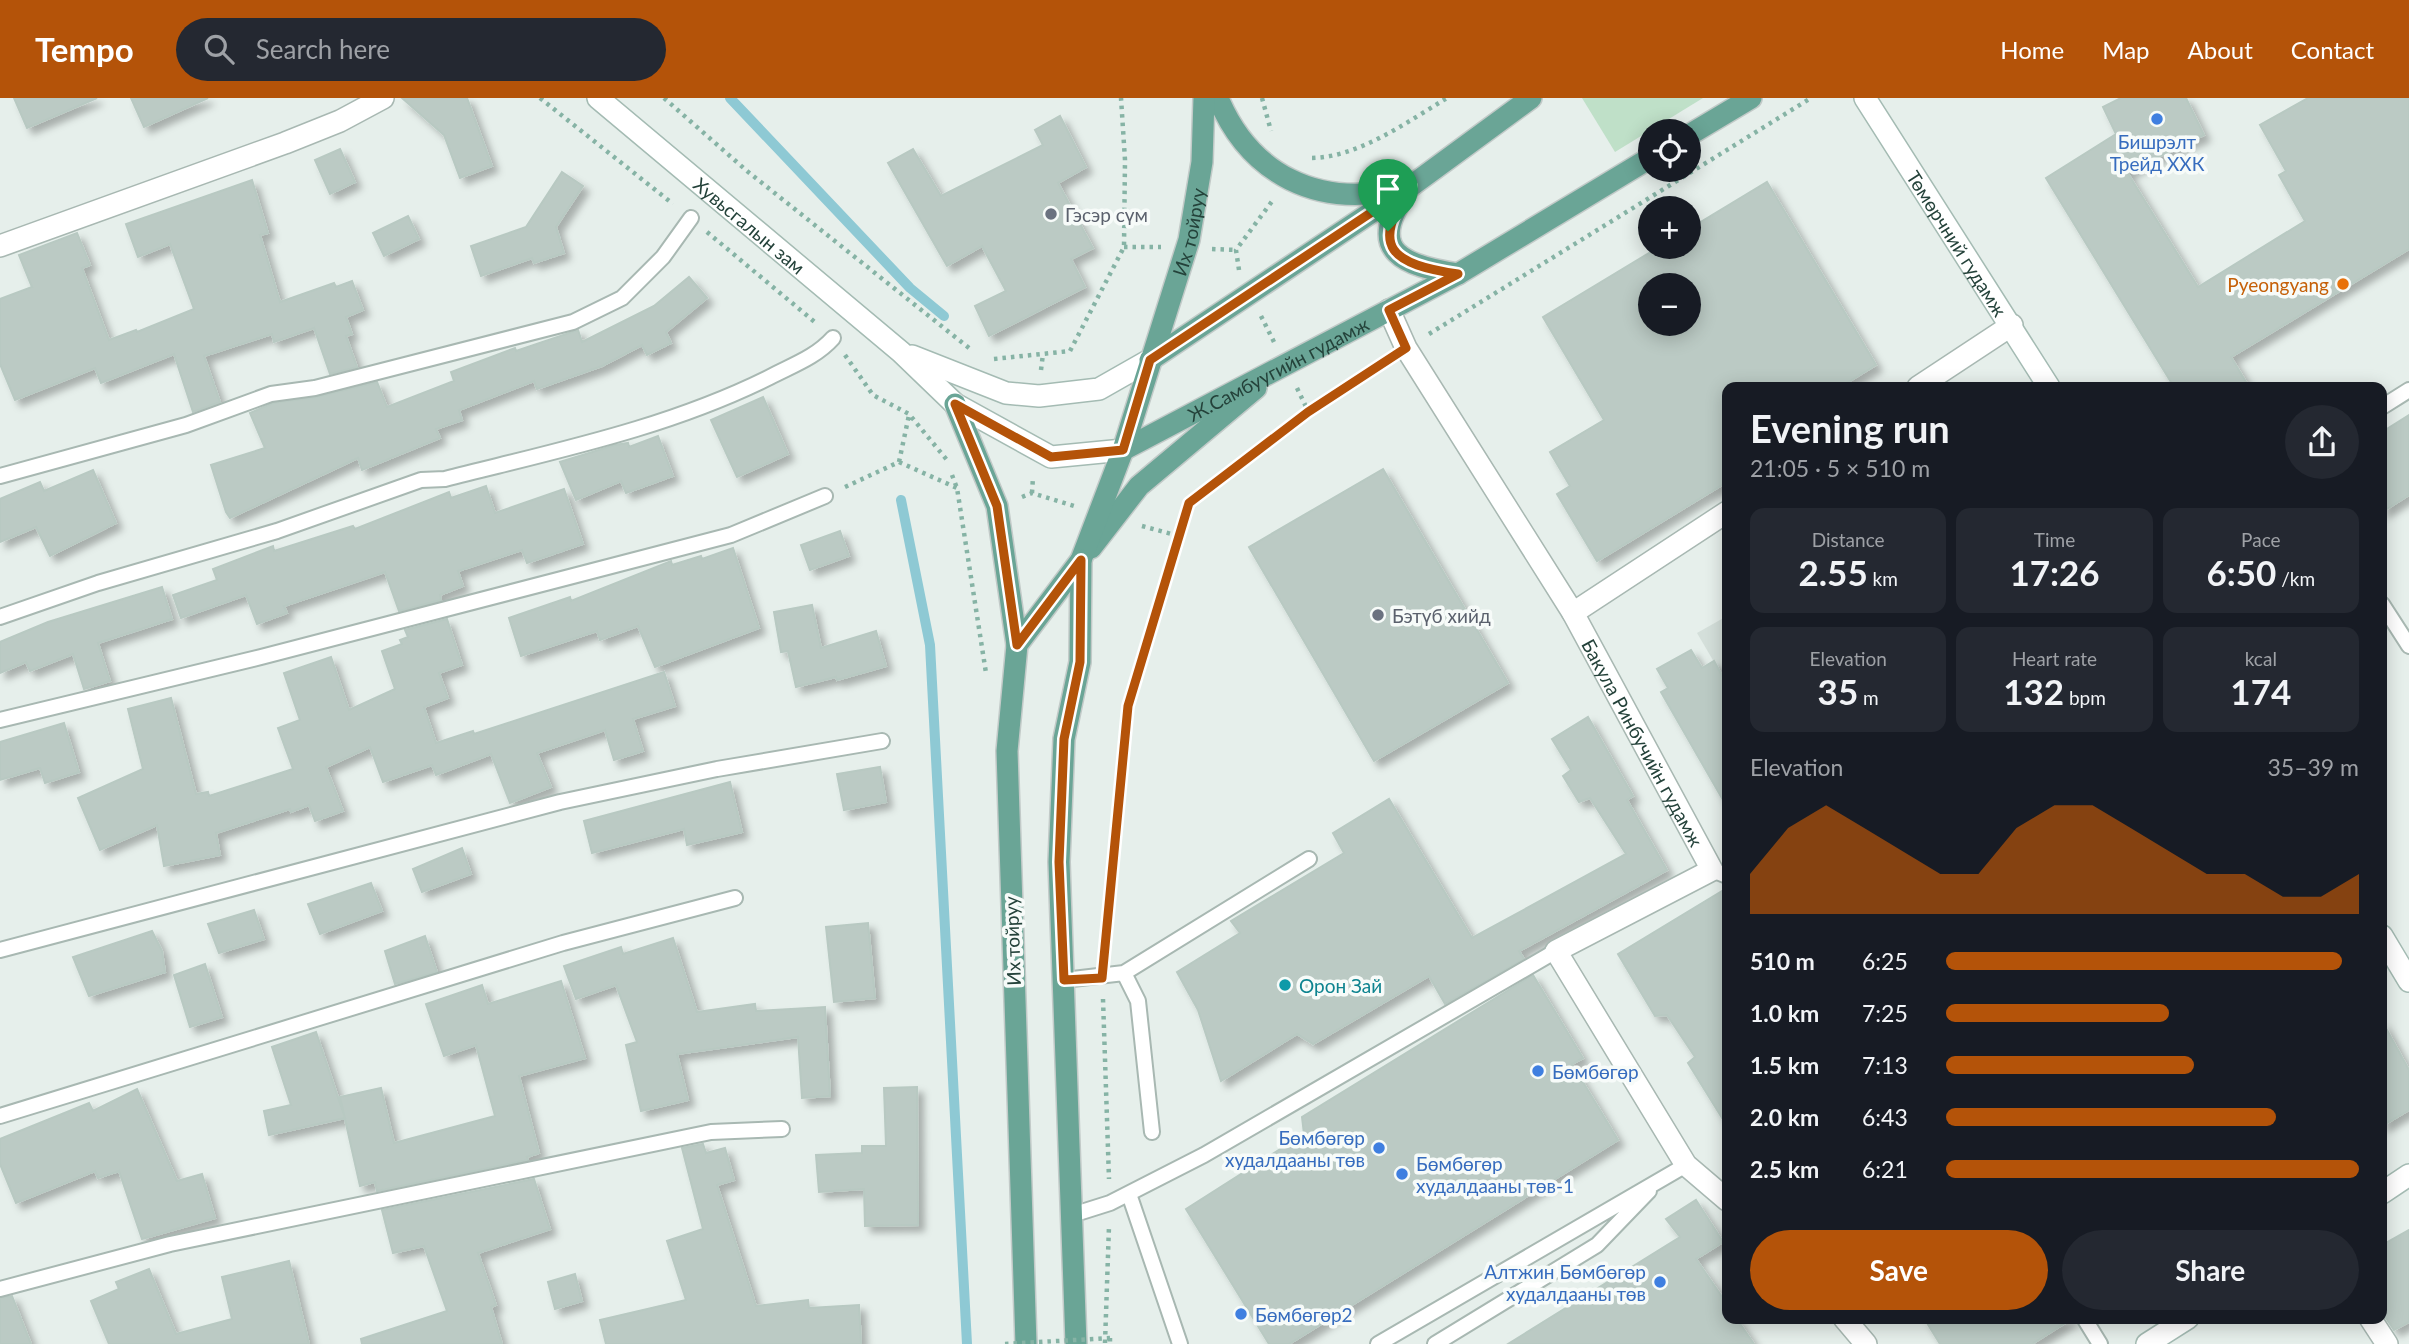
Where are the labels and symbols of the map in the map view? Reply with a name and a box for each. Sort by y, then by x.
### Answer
marker: Бишрэлт Трейд ХХК [2149,111,2165,127]
place label: Бишрэлт Трейд ХХК [2110,130,2205,175]
pin [1358,159,1418,231]
street label: Төмөрчний гудамж [1903,166,2012,320]
street label: Хувьсгалын зам [690,172,810,278]
street label: Их тойруу [1167,186,1209,279]
place label: Гэсэр сүм [1065,203,1148,226]
marker: Гэсэр сүм [1043,206,1059,222]
place label: Pyeongyang [2227,273,2329,296]
marker: Pyeongyang [2335,276,2351,292]
street label: Ж.Самбуугийн гудамж [1183,312,1372,426]
place label: Бэтүб хийд [1392,604,1491,627]
marker: Бэтүб хийд [1370,607,1386,623]
street label: Бакула Ринбучийн гудамж [1578,635,1708,850]
street label: Их тойруу [999,896,1025,986]
place label: Орон Зай [1299,974,1382,997]
marker: Орон Зай [1277,977,1293,993]
place label: Бөмбөгөр [1552,1060,1639,1083]
marker: Бөмбөгөр [1530,1063,1546,1079]
place label: Бөмбөгөр худалдааны төв [1225,1126,1365,1171]
marker: Бөмбөгөр худалдааны төв [1371,1140,1387,1156]
place label: Бөмбөгөр худалдааны төв-1 [1416,1152,1574,1197]
marker: Бөмбөгөр худалдааны төв-1 [1394,1166,1410,1182]
place label: Алтжин Бөмбөгөр худалдааны төв [1484,1260,1646,1305]
marker: Алтжин Бөмбөгөр худалдааны төв [1652,1274,1668,1290]
place label: Бөмбөгөр2 [1255,1303,1353,1326]
marker: Бөмбөгөр2 [1233,1306,1249,1322]

